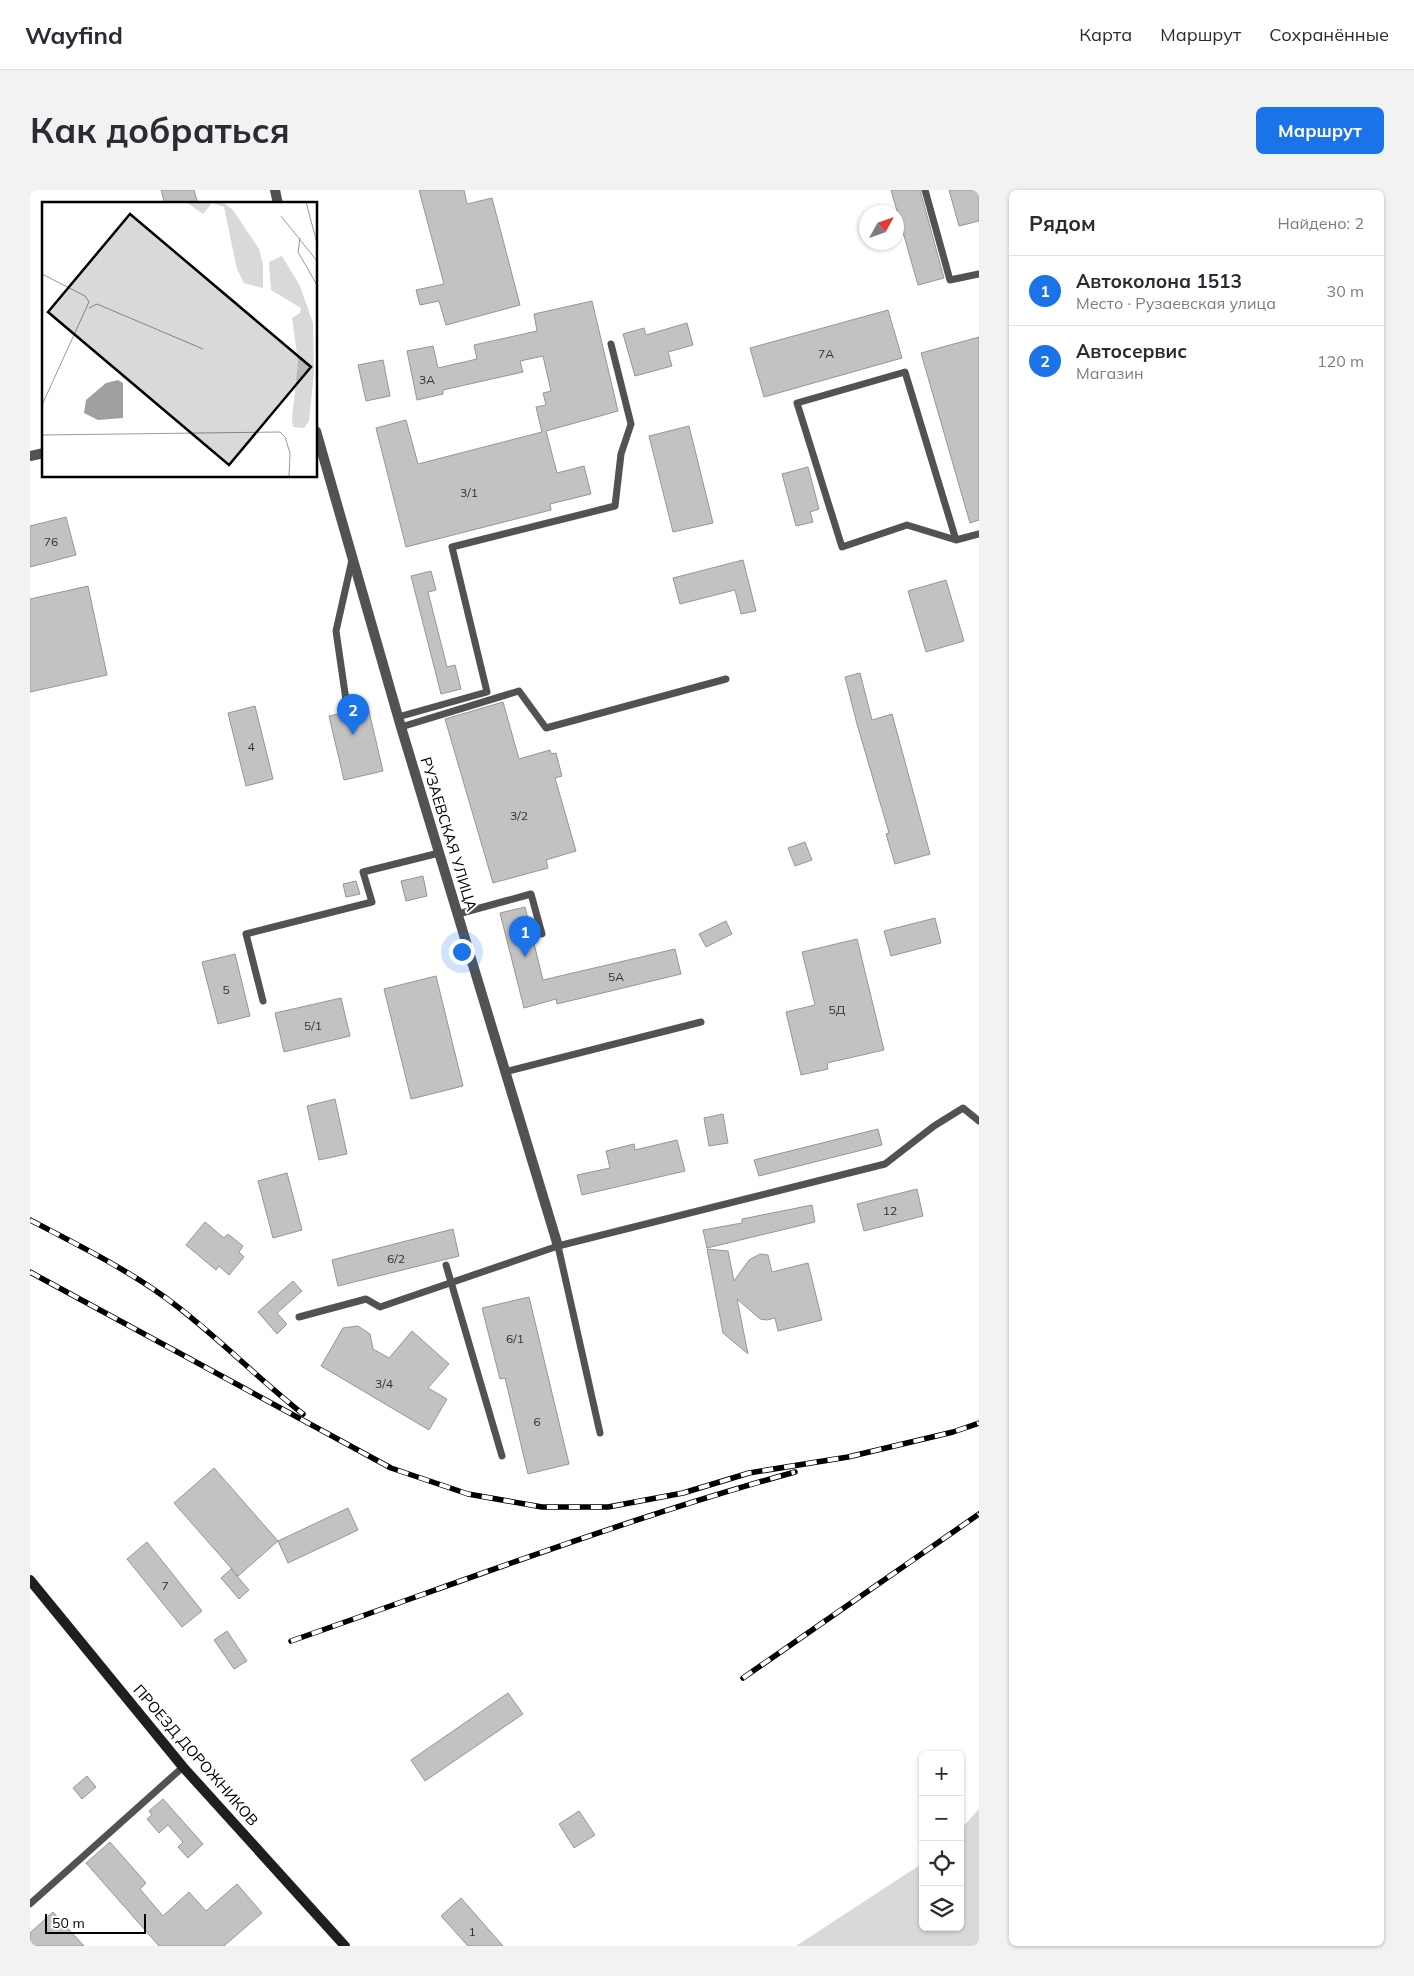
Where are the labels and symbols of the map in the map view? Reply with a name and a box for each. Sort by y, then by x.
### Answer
inset map [42,202,318,478]
north arrow [859,205,904,250]
house number: 7А [818,346,834,361]
house number: 3А [419,372,435,387]
house number: 3/1 [460,485,478,500]
house number: 76 [44,534,58,549]
pin: 2 [337,694,369,735]
house number: 4 [247,739,255,754]
street label: РУЗАЕВСКАЯ УЛИЦА [416,755,482,913]
house number: 3/2 [510,808,528,823]
pin: 1 [509,916,541,957]
your location [449,939,475,965]
house number: 5А [608,969,624,984]
house number: 5 [222,982,230,997]
house number: 5Д [829,1002,846,1017]
house number: 5/1 [304,1018,322,1033]
house number: 12 [883,1203,897,1218]
house number: 6/2 [387,1251,405,1266]
house number: 6/1 [506,1331,524,1346]
house number: 3/4 [375,1376,393,1391]
house number: 6 [533,1414,541,1429]
house number: 7 [161,1578,169,1593]
street label: ПРОЕЗД ДОРОЖНИКОВ [129,1680,263,1830]
scale bar [45,1911,146,1934]
house number: 1 [468,1924,476,1939]

